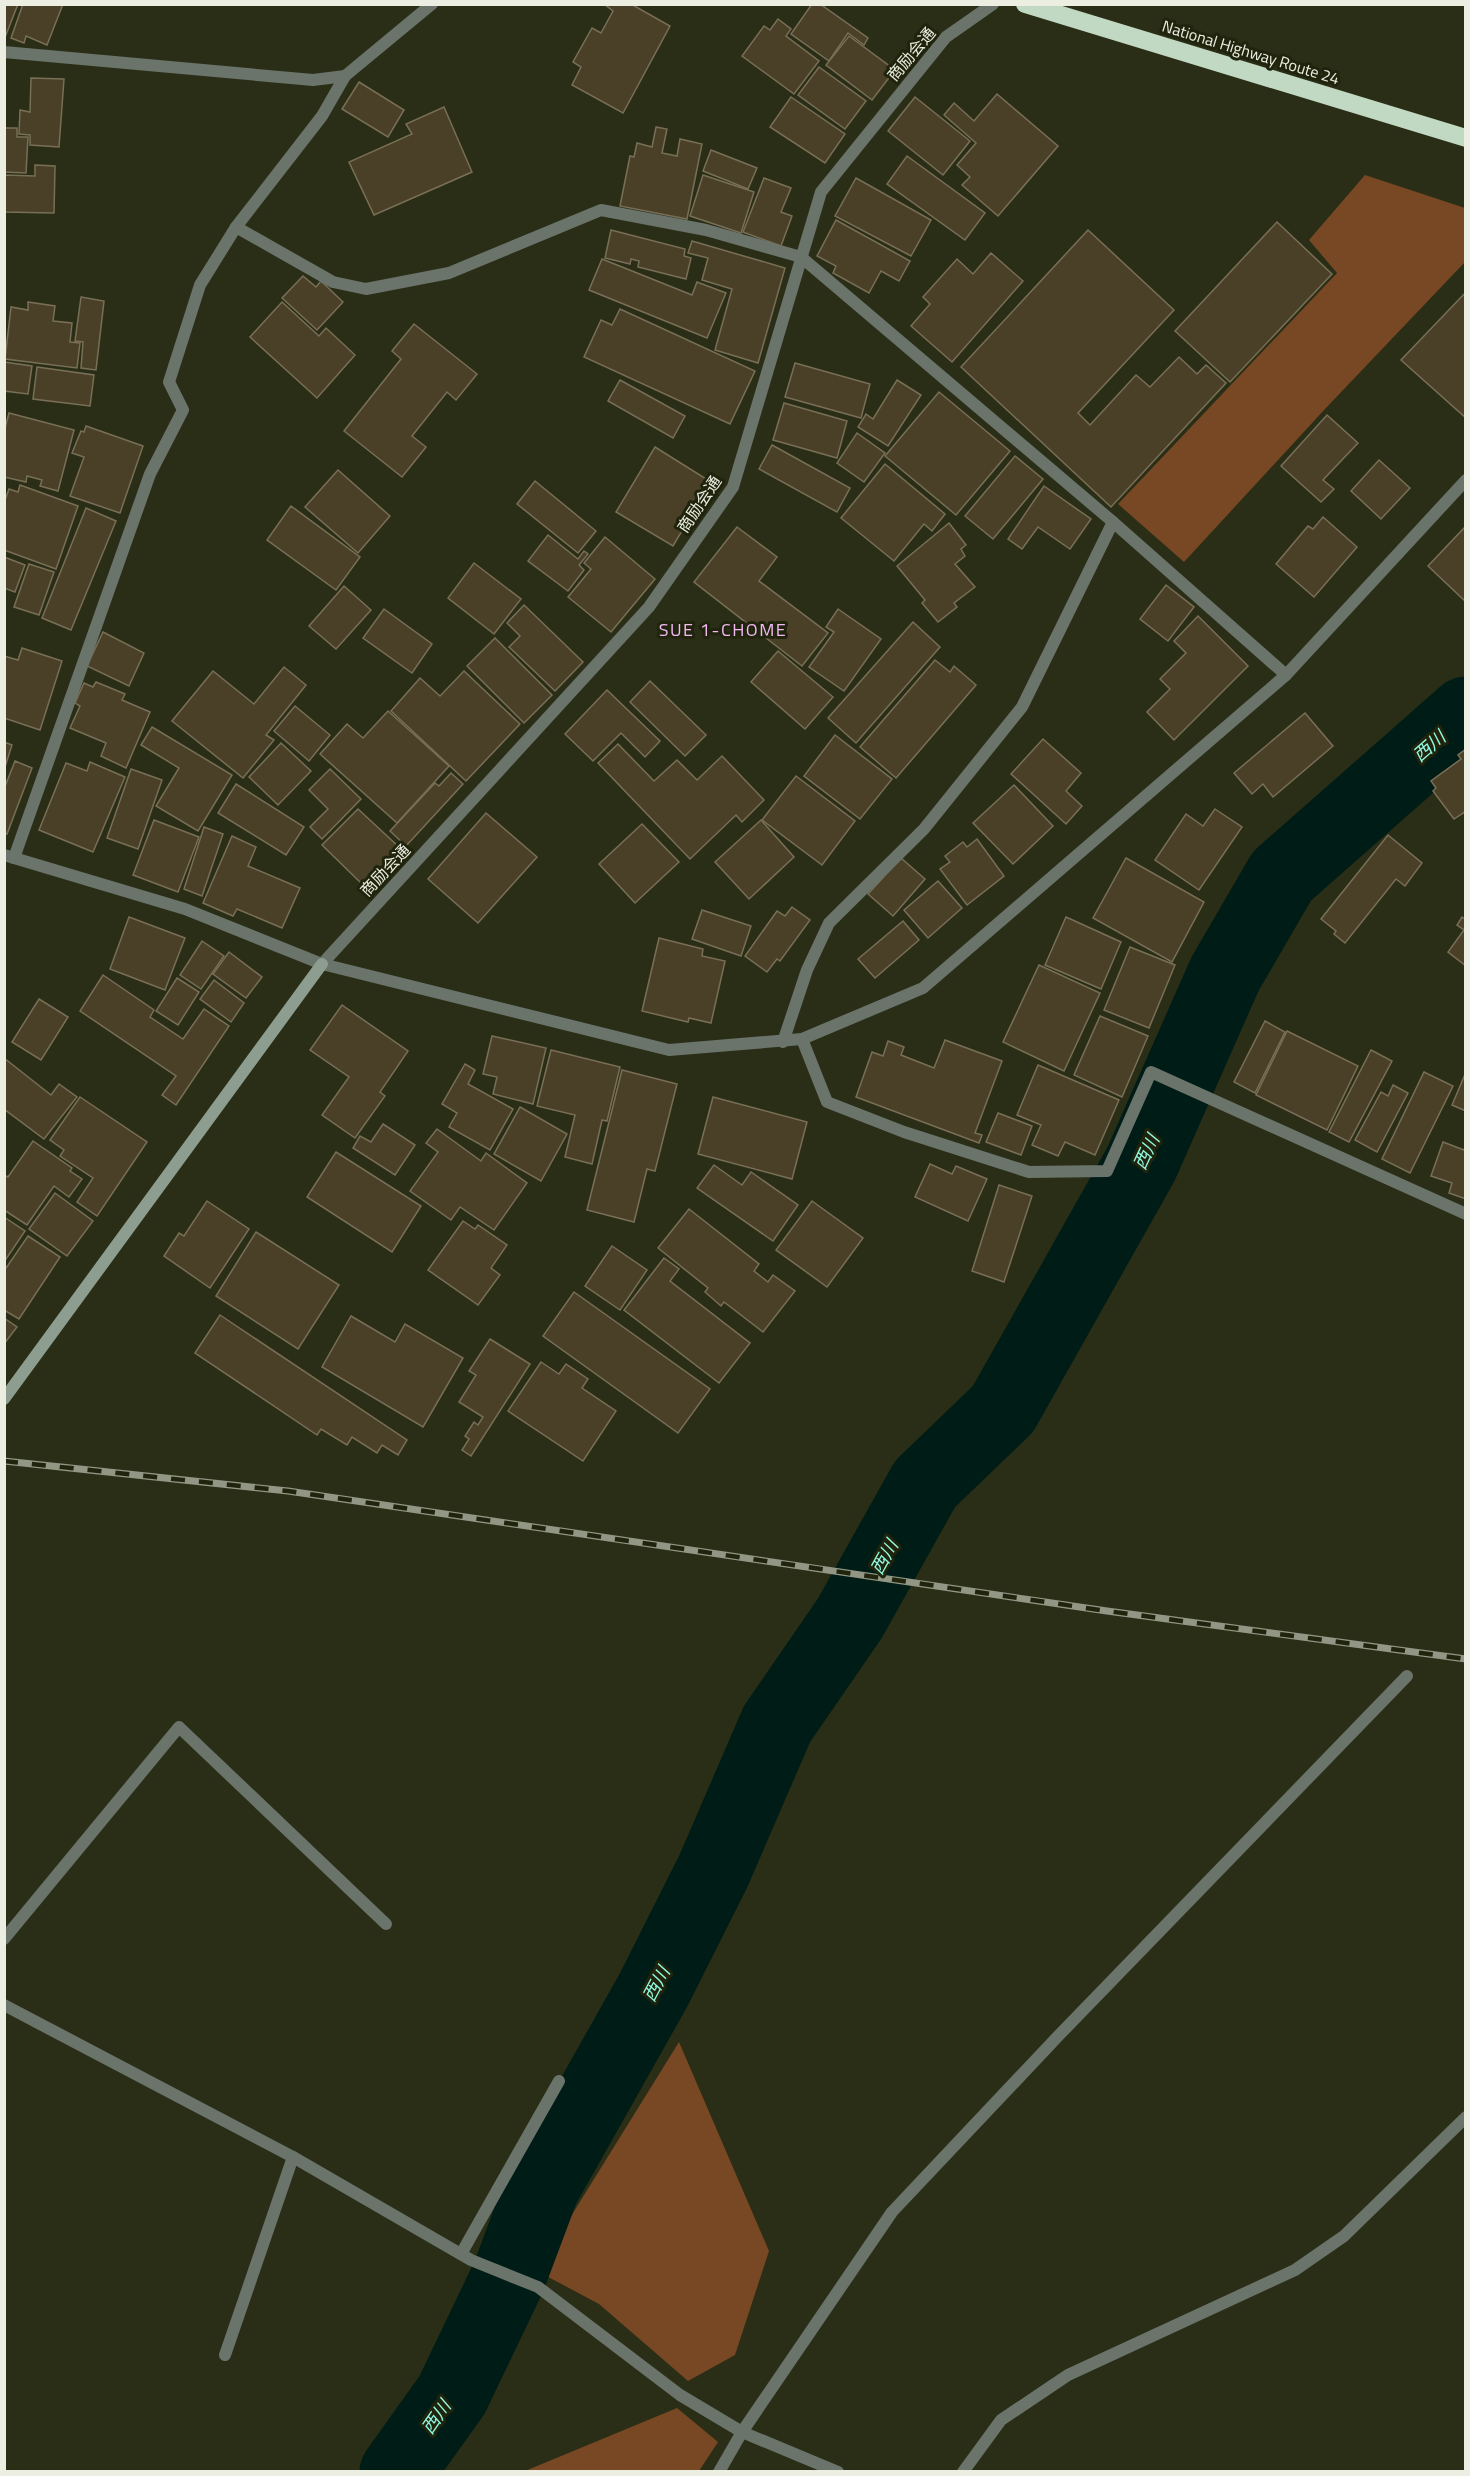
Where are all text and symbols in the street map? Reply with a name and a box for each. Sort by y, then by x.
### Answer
street label: National Highway Route 24 [1159,14,1343,90]
street label: 商励会通 [881,22,941,86]
street label: 商励会通 [671,471,727,537]
district label: SUE 1-CHOME [659,616,787,643]
water label: 西川 [1407,723,1453,768]
street label: 商励会通 [354,838,416,902]
water label: 西川 [1126,1128,1167,1174]
water label: 西川 [863,1533,906,1579]
water label: 西川 [636,1960,677,2006]
water label: 西川 [415,2393,459,2439]

